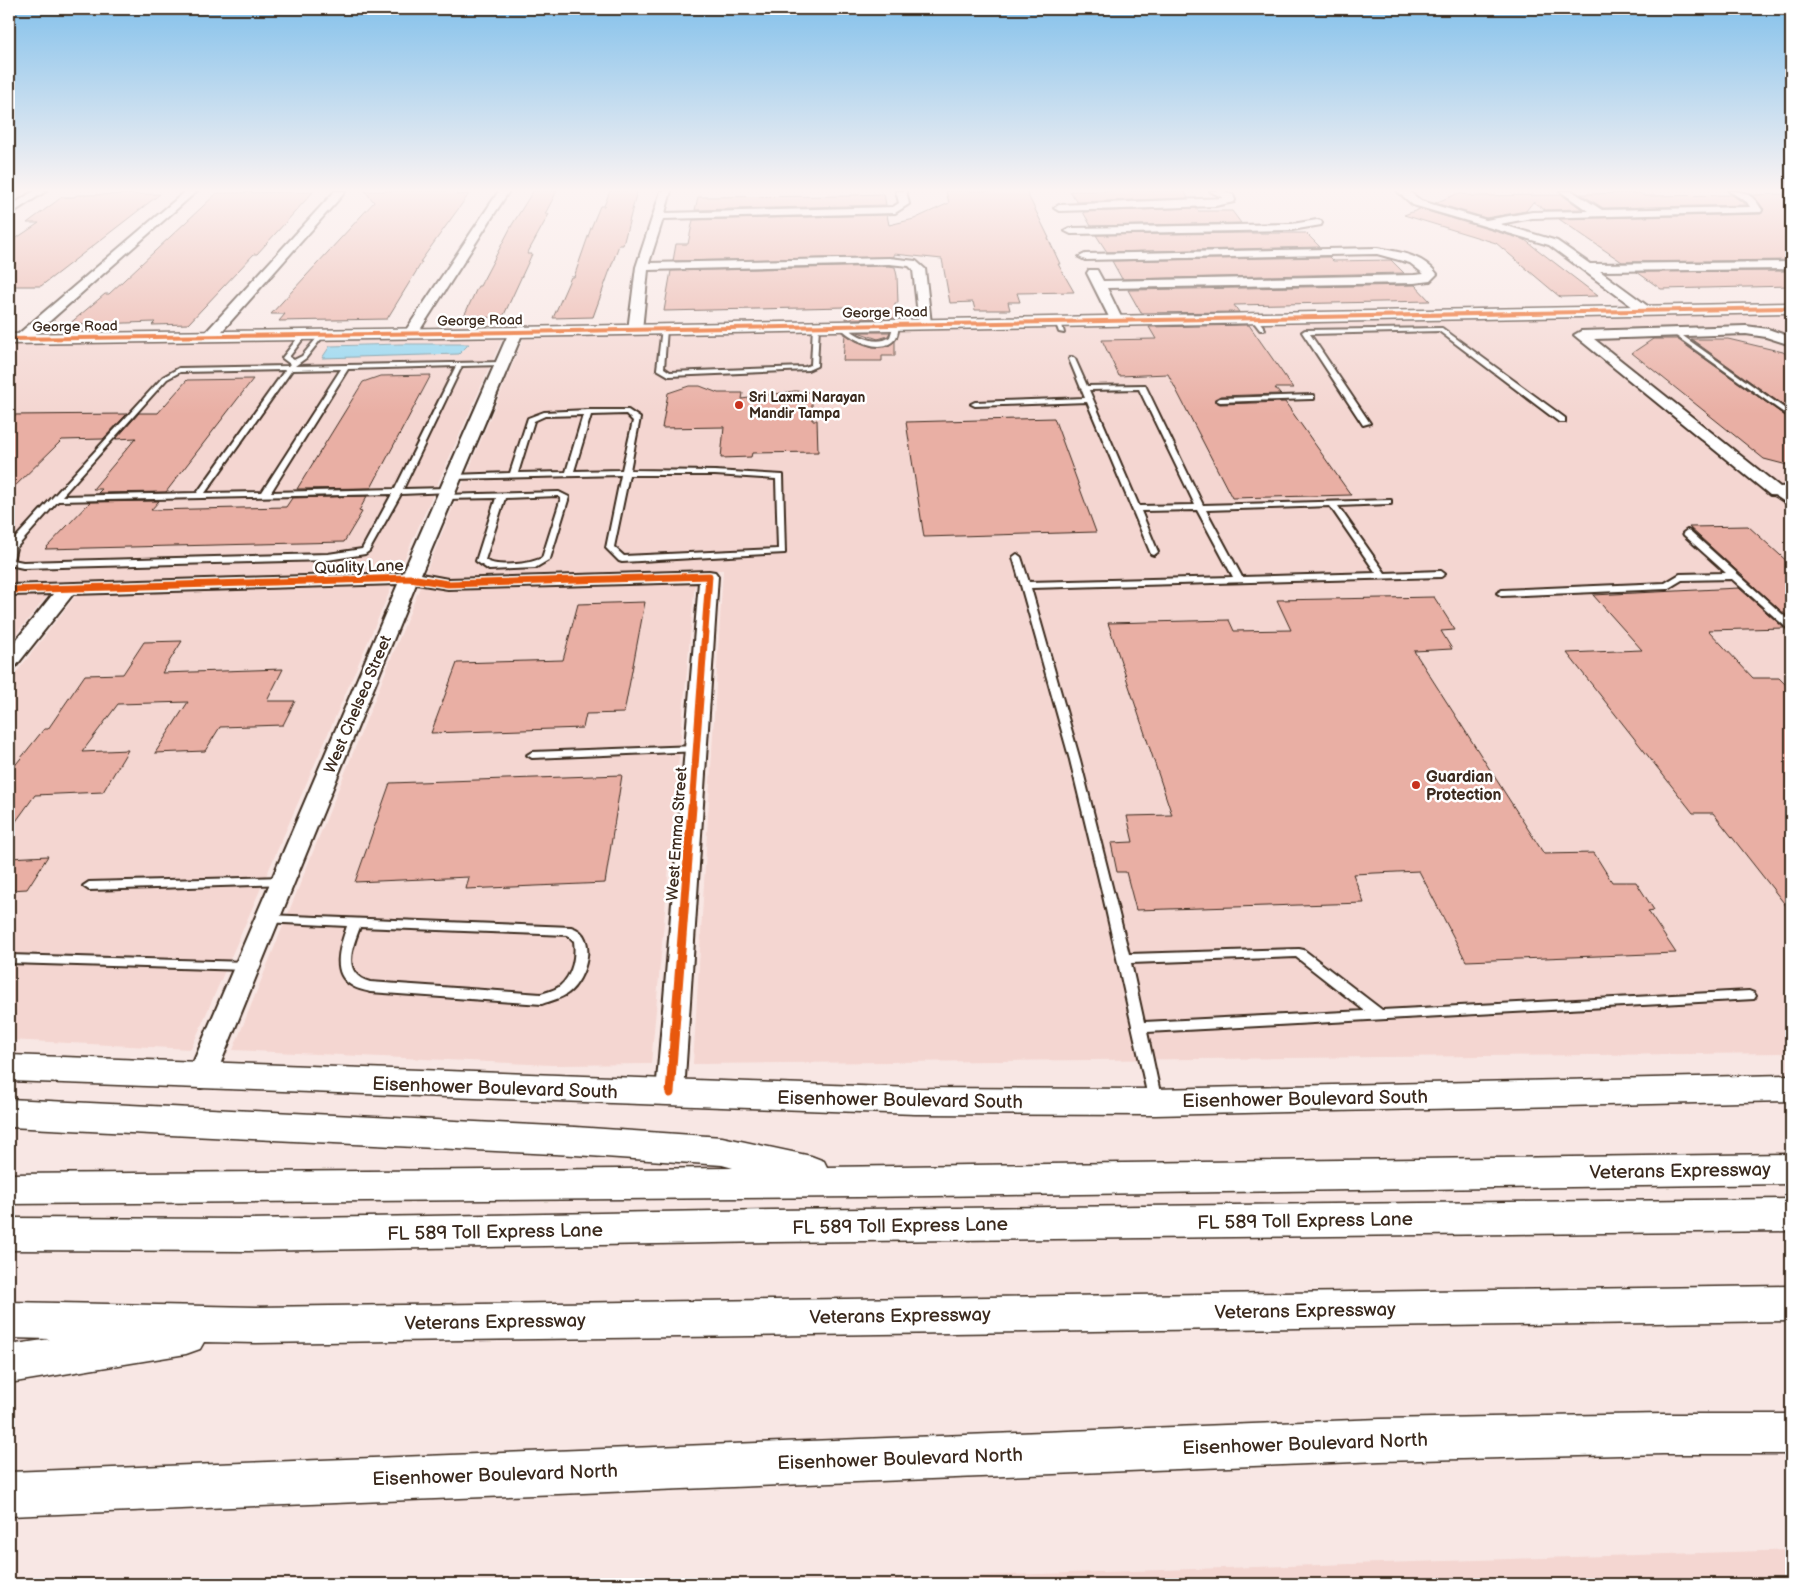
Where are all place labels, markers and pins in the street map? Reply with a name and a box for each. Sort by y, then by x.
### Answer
place label: Sri Laxmi Narayan Mandir Tampa [749,389,866,422]
marker: Sri Laxmi Narayan Mandir Tampa [733,399,745,411]
place label: Guardian Protection [1426,768,1502,805]
marker: Guardian Protection [1410,779,1422,791]

